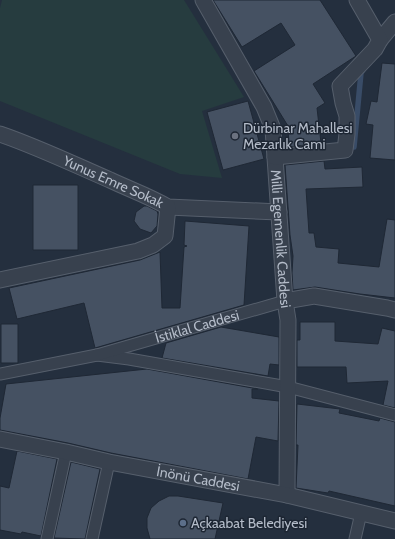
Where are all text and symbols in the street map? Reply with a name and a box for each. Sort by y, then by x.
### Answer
place label: Dürbinar Mahallesi Mezarlık Cami [243,119,353,153]
marker: Dürbinar Mahallesi Mezarlık Cami [230,131,240,141]
street label: Yunus Emre Sokak [59,151,167,212]
street label: Milli Egemenlik Caddesi [267,169,295,309]
street label: İstiklal Caddesi [153,306,241,347]
street label: İnönü Caddesi [155,462,241,495]
place label: Açkaabat Belediyesi [191,514,307,532]
marker: Açkaabat Belediyesi [178,518,188,528]

